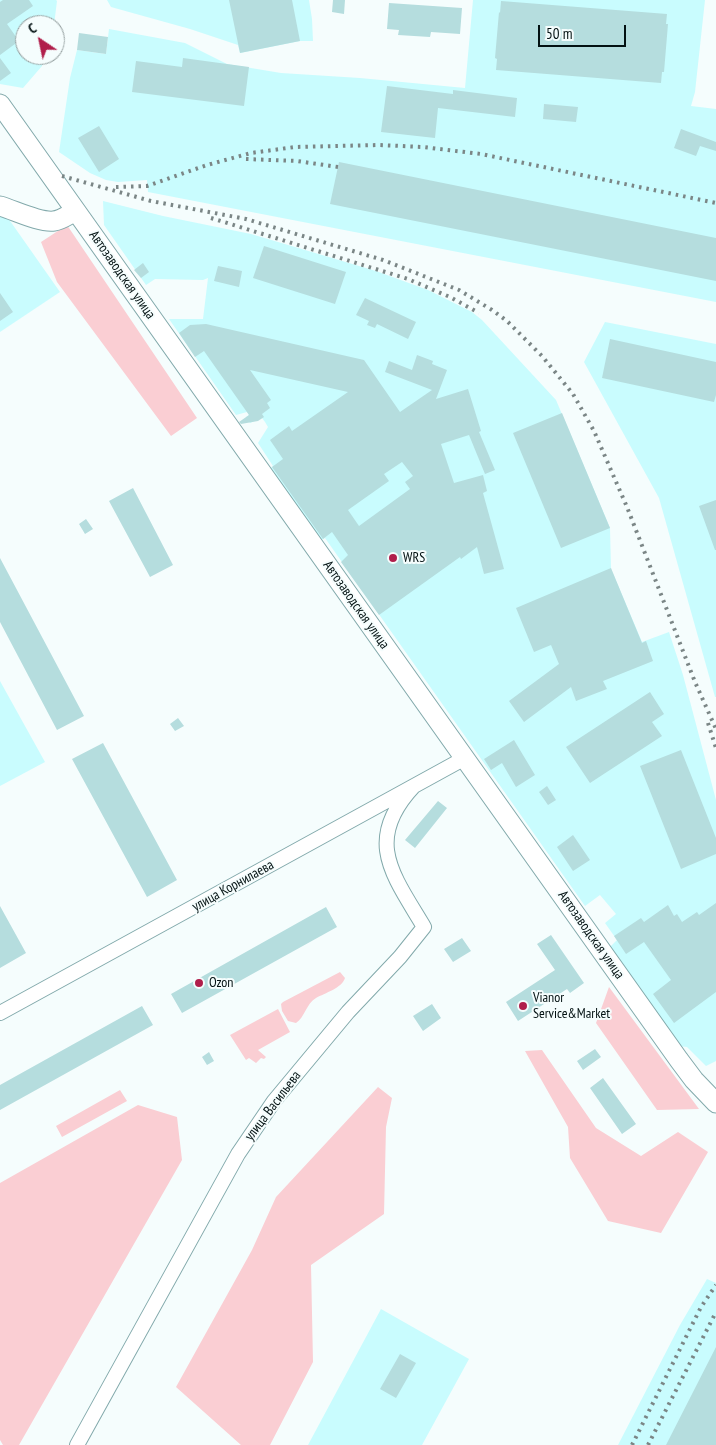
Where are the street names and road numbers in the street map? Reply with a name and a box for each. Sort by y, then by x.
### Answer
street label: Автозаводская улица [85,228,159,322]
street label: Автозаводская улица [319,558,393,652]
street label: улица Корнилаева [189,857,277,915]
street label: Автозаводская улица [554,888,628,982]
street label: улица Васильева [241,1068,305,1144]

